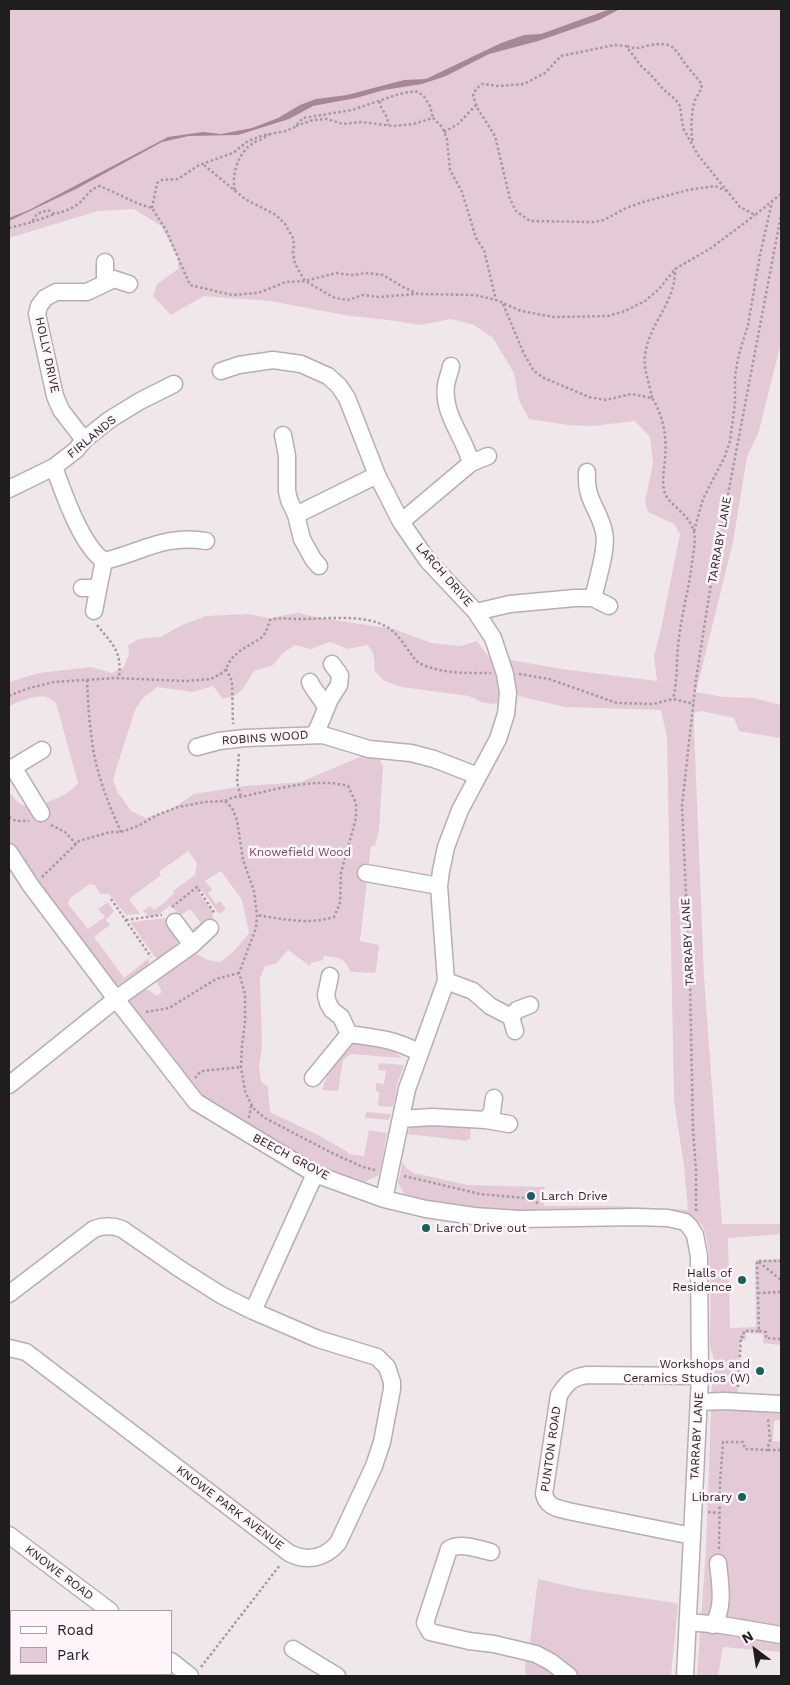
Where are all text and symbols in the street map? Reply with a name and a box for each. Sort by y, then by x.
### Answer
street label: HOLLY DRIVE [32,316,62,394]
street label: FIRLANDS [65,412,119,462]
street label: TARRABY LANE [705,495,735,585]
street label: LARCH DRIVE [412,540,476,610]
street label: ROBINS WOOD [221,728,309,748]
park label: Knowefield Wood [249,845,351,859]
street label: TARRABY LANE [679,898,697,986]
street label: BEECH GROVE [250,1131,332,1183]
place label: Larch Drive [541,1189,608,1203]
marker: Larch Drive [525,1190,537,1202]
place label: Larch Drive out [436,1221,526,1235]
marker: Larch Drive out [420,1222,432,1234]
place label: Halls of Residence [672,1266,732,1294]
marker: Halls of Residence [736,1274,748,1286]
place label: Workshops and Ceramics Studios (W) [623,1357,750,1385]
marker: Workshops and Ceramics Studios (W) [754,1365,766,1377]
street label: TARRABY LANE [688,1392,706,1480]
street label: PUNTON ROAD [538,1405,564,1493]
street label: KNOWE PARK AVENUE [173,1463,287,1553]
place label: Library [692,1490,732,1504]
marker: Library [736,1491,748,1503]
street label: KNOWE ROAD [22,1543,96,1603]
legend [10,1610,172,1675]
text: Road [57,1621,94,1639]
north arrow [730,1625,780,1675]
text: N [739,1628,756,1647]
text: Park [57,1646,89,1664]

